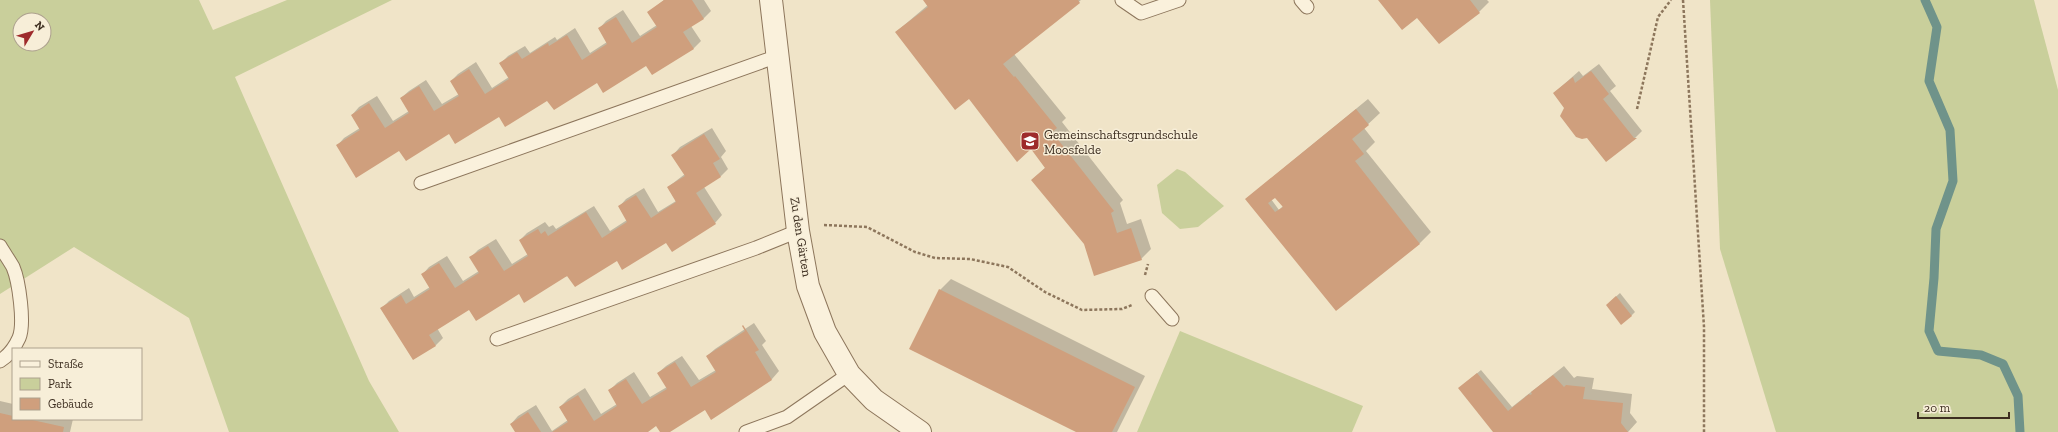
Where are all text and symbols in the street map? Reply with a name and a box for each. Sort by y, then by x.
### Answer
north arrow [12,12,52,52]
text: N [32,19,48,34]
place label: Gemeinschaftsgrundschule Moosfelde [1044,127,1198,157]
school or university icon: Gemeinschaftsgrundschule Moosfelde [1019,130,1041,152]
street label: Zu den Gärten [787,196,815,278]
legend [12,348,142,420]
text: Straße [48,357,84,371]
text: Park [48,377,73,391]
scale bar [1918,394,2009,420]
text: Gebäude [48,397,93,411]
text: 20 m [1924,401,1951,415]

